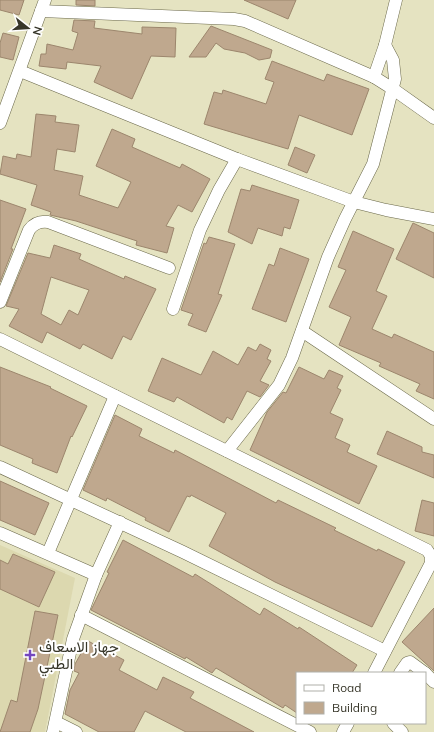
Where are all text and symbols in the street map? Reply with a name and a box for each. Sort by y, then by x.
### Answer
north arrow [8,8,48,48]
text: N [30,25,45,37]
place label: جهاز الاسعاف الطبي [39,637,119,677]
marker: جهاز الاسعاف الطبي [24,649,36,661]
legend [296,672,426,724]
text: Road [332,680,361,695]
text: Building [332,700,377,715]

